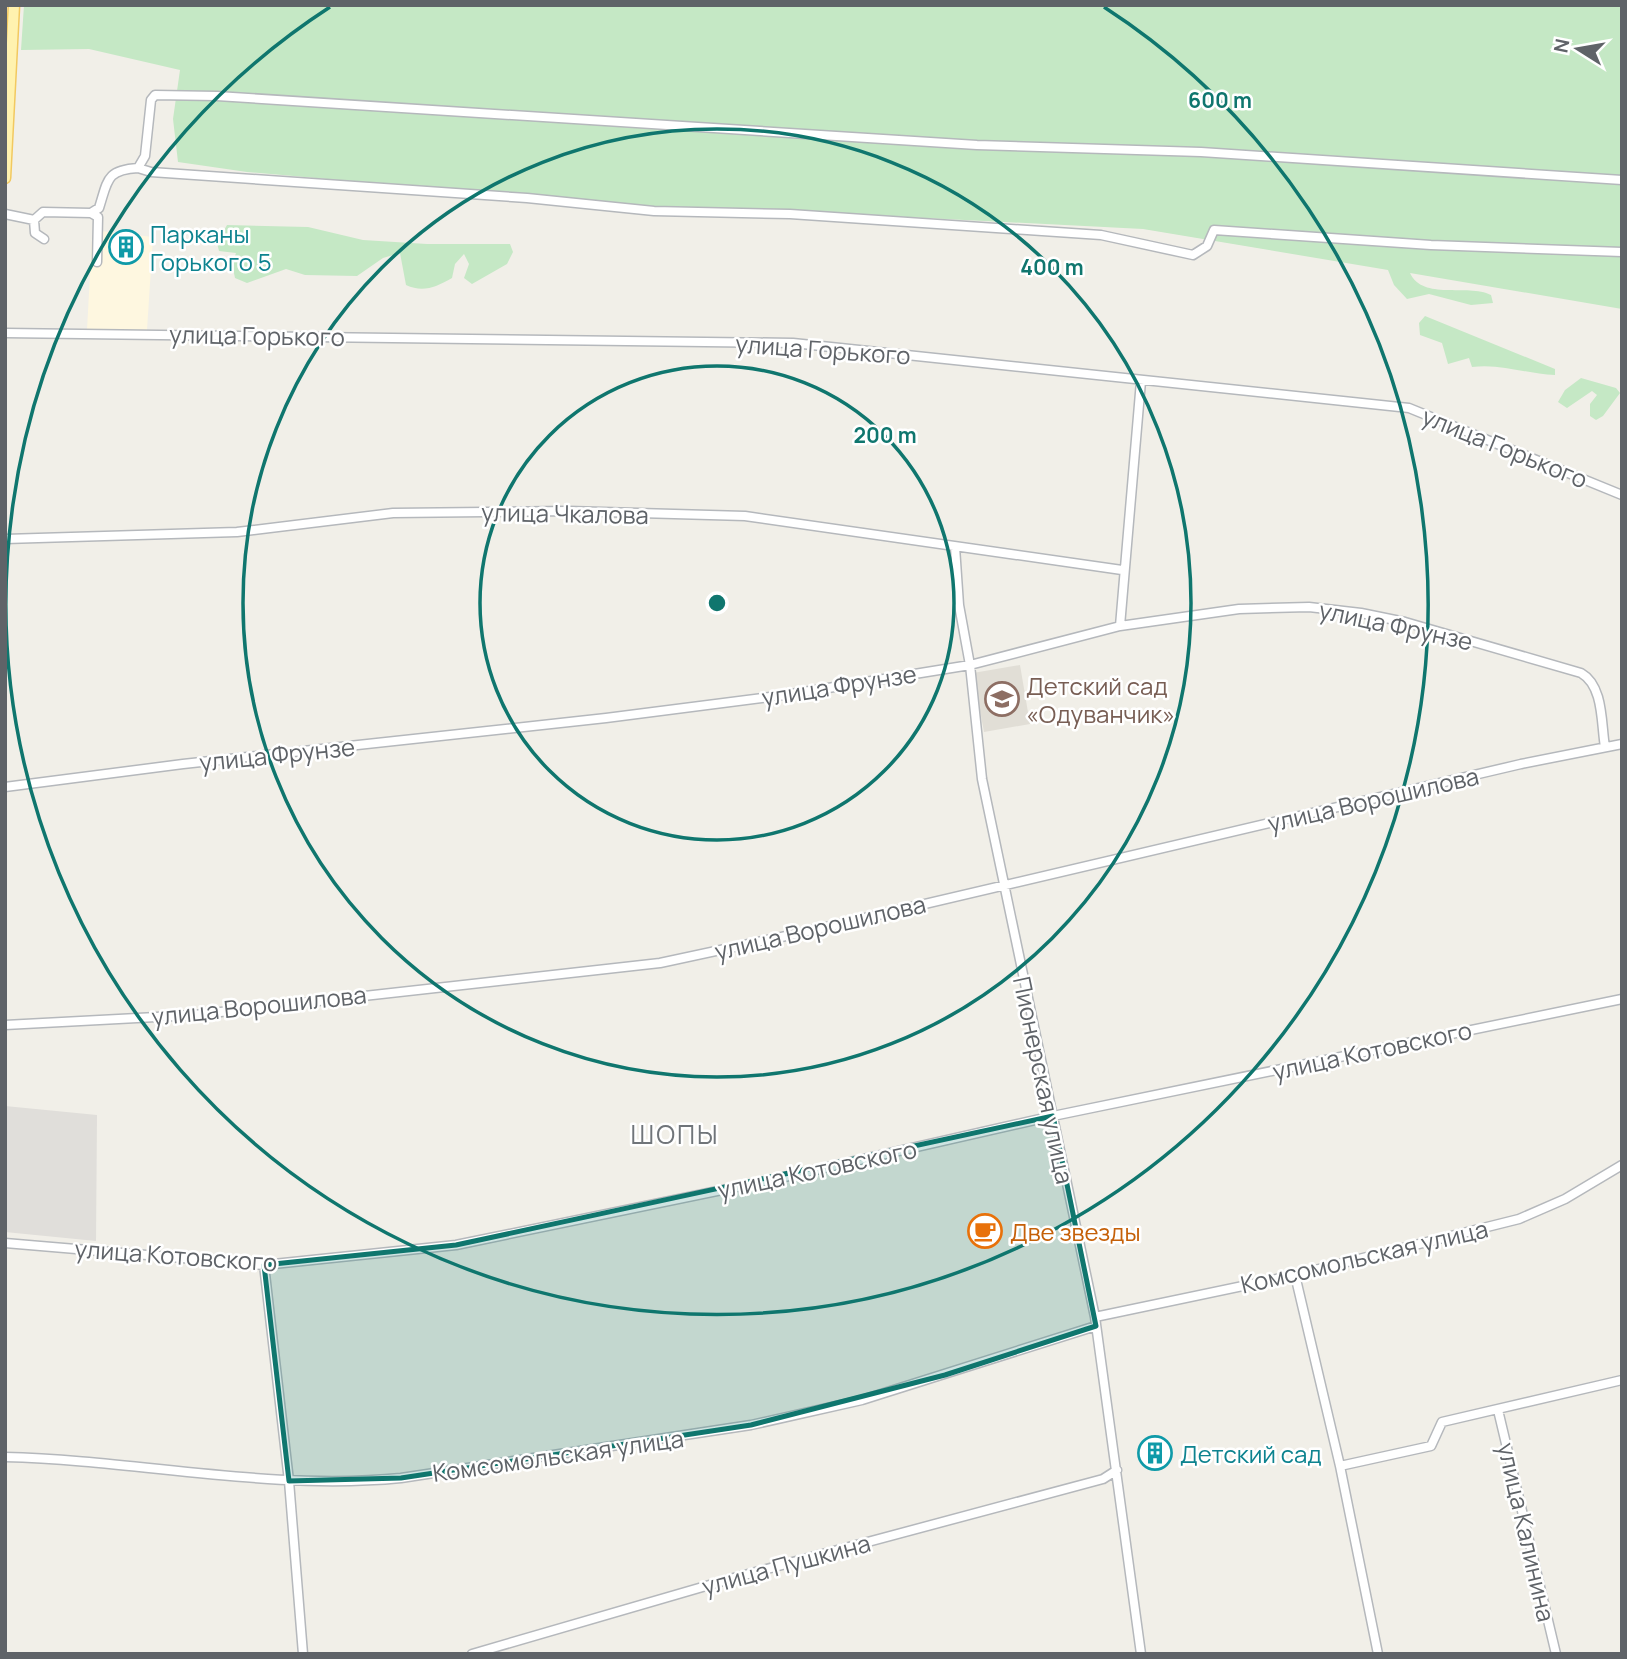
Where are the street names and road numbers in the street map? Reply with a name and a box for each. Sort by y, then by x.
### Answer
street label: улица Горького [169,317,345,353]
street label: улица Горького [734,326,912,372]
street label: улица Горького [1417,399,1593,495]
street label: улица Чкалова [481,495,649,531]
street label: улица Фрунзе [1316,593,1476,657]
street label: улица Фрунзе [759,656,919,714]
street label: улица Фрунзе [197,729,357,779]
street label: улица Ворошилова [1264,759,1482,839]
street label: улица Ворошилова [711,887,929,967]
street label: Пионерская улица [1006,973,1082,1187]
street label: улица Ворошилова [150,977,368,1033]
street label: улица Котовского [1269,1013,1475,1087]
street label: улица Котовского [714,1132,920,1206]
street label: Комсомольская улица [1237,1211,1491,1301]
street label: улица Котовского [74,1231,278,1279]
street label: Комсомольская улица [430,1421,686,1489]
street label: улица Калинина [1490,1439,1564,1625]
street label: улица Пушкина [698,1526,874,1602]

